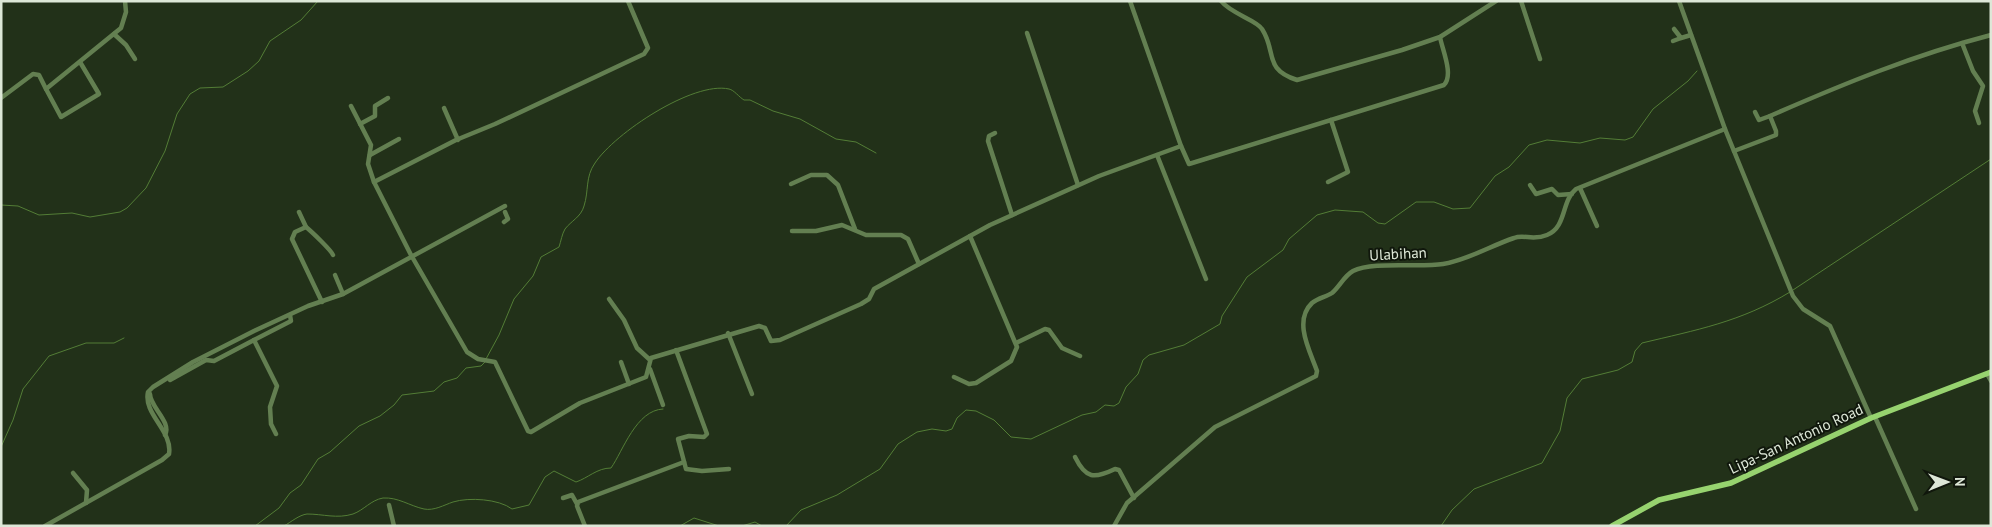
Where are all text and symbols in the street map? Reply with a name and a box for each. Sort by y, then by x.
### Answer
street label: Ulabihan [1369,243,1427,264]
street label: Lipa-San Antonio Road [1726,399,1866,478]
north arrow [1922,457,1972,507]
text: N [1951,477,1969,487]

